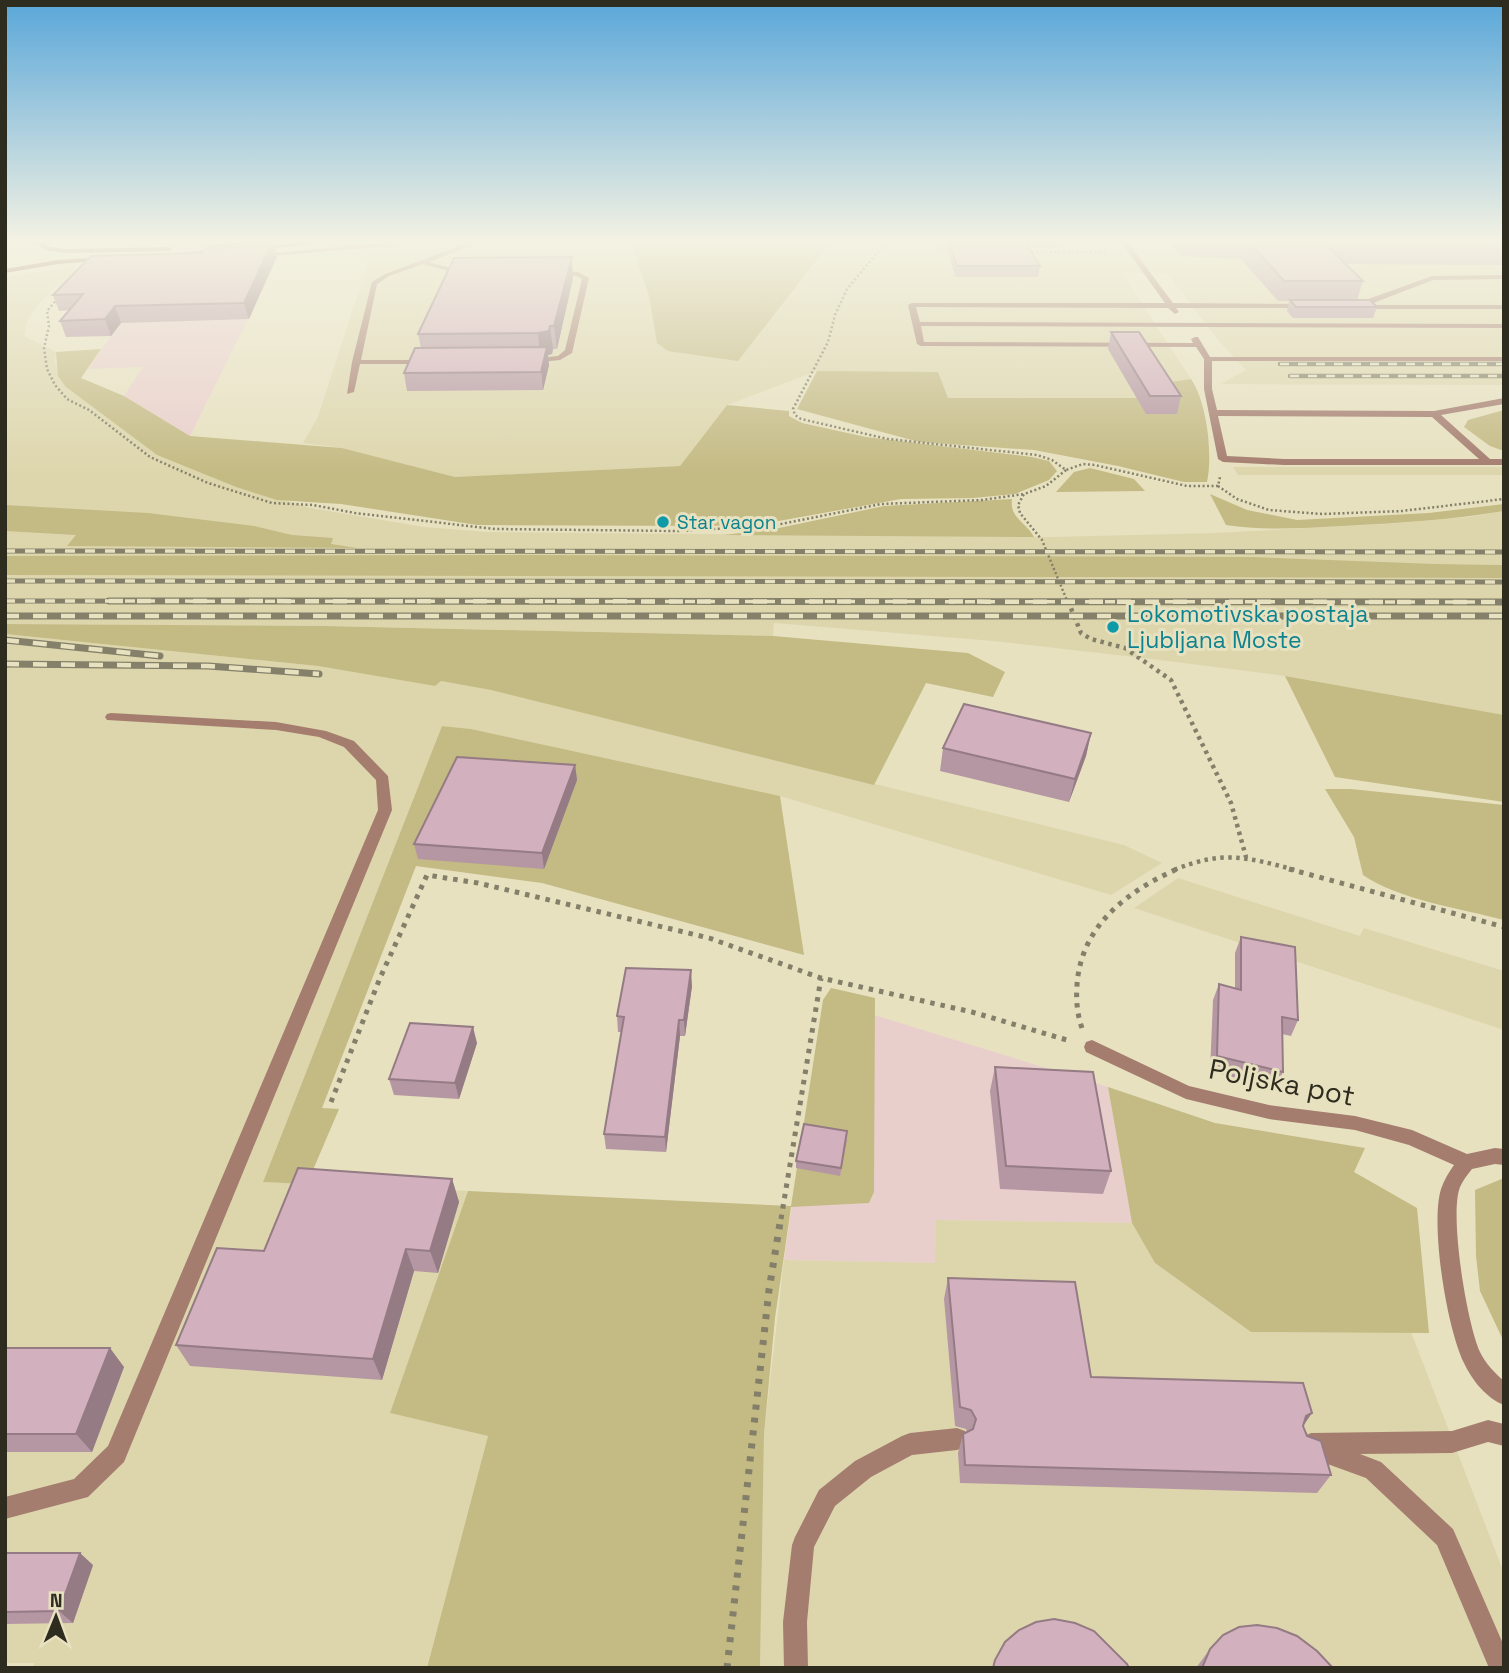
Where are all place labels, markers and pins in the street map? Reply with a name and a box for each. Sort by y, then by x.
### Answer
place label: Star vagon [677,510,777,535]
marker: Star vagon [655,514,671,530]
place label: Lokomotivska postaja Ljubljana Moste [1127,599,1368,655]
marker: Lokomotivska postaja Ljubljana Moste [1105,619,1121,635]

